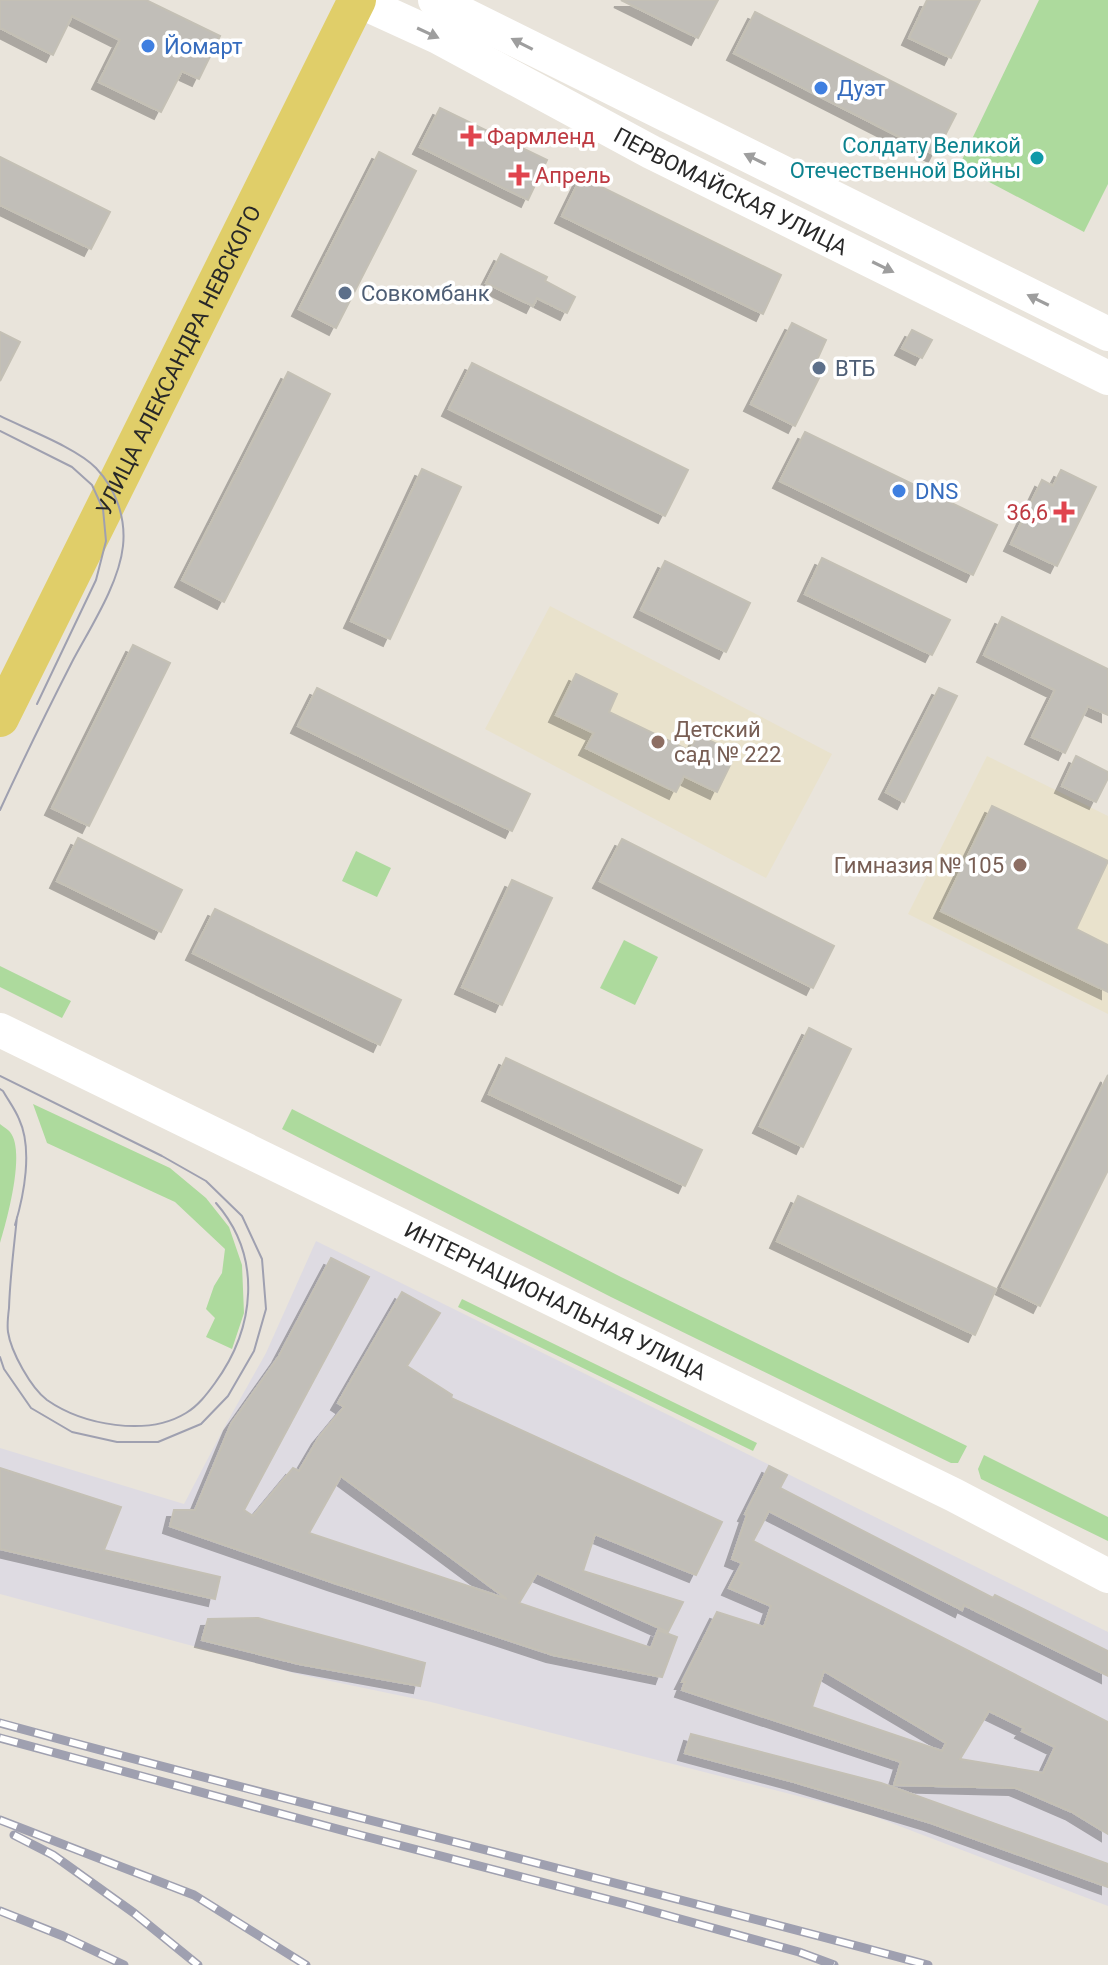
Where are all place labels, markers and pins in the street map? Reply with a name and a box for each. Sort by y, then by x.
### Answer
place label: Йомарт [164,34,243,59]
marker: Йомарт [139,37,157,55]
place label: Дуэт [837,76,886,101]
marker: Дуэт [812,79,830,97]
place label: Фармленд [487,124,595,149]
marker: Фармленд [462,127,480,145]
place label: Солдату Великой Отечественной Войны [790,133,1021,183]
marker: Солдату Великой Отечественной Войны [1028,149,1046,167]
place label: Апрель [535,163,611,188]
marker: Апрель [510,166,528,184]
place label: Совкомбанк [361,281,490,306]
marker: Совкомбанк [336,284,354,302]
place label: ВТБ [835,356,875,381]
marker: ВТБ [810,359,828,377]
place label: DNS [915,479,958,504]
marker: DNS [890,482,908,500]
place label: 36,6 [1007,500,1048,525]
marker: 36,6 [1055,503,1073,521]
place label: Детский сад № 222 [674,717,781,767]
marker: Детский сад № 222 [649,733,667,751]
place label: Гимназия № 105 [834,853,1004,878]
marker: Гимназия № 105 [1011,856,1029,874]

